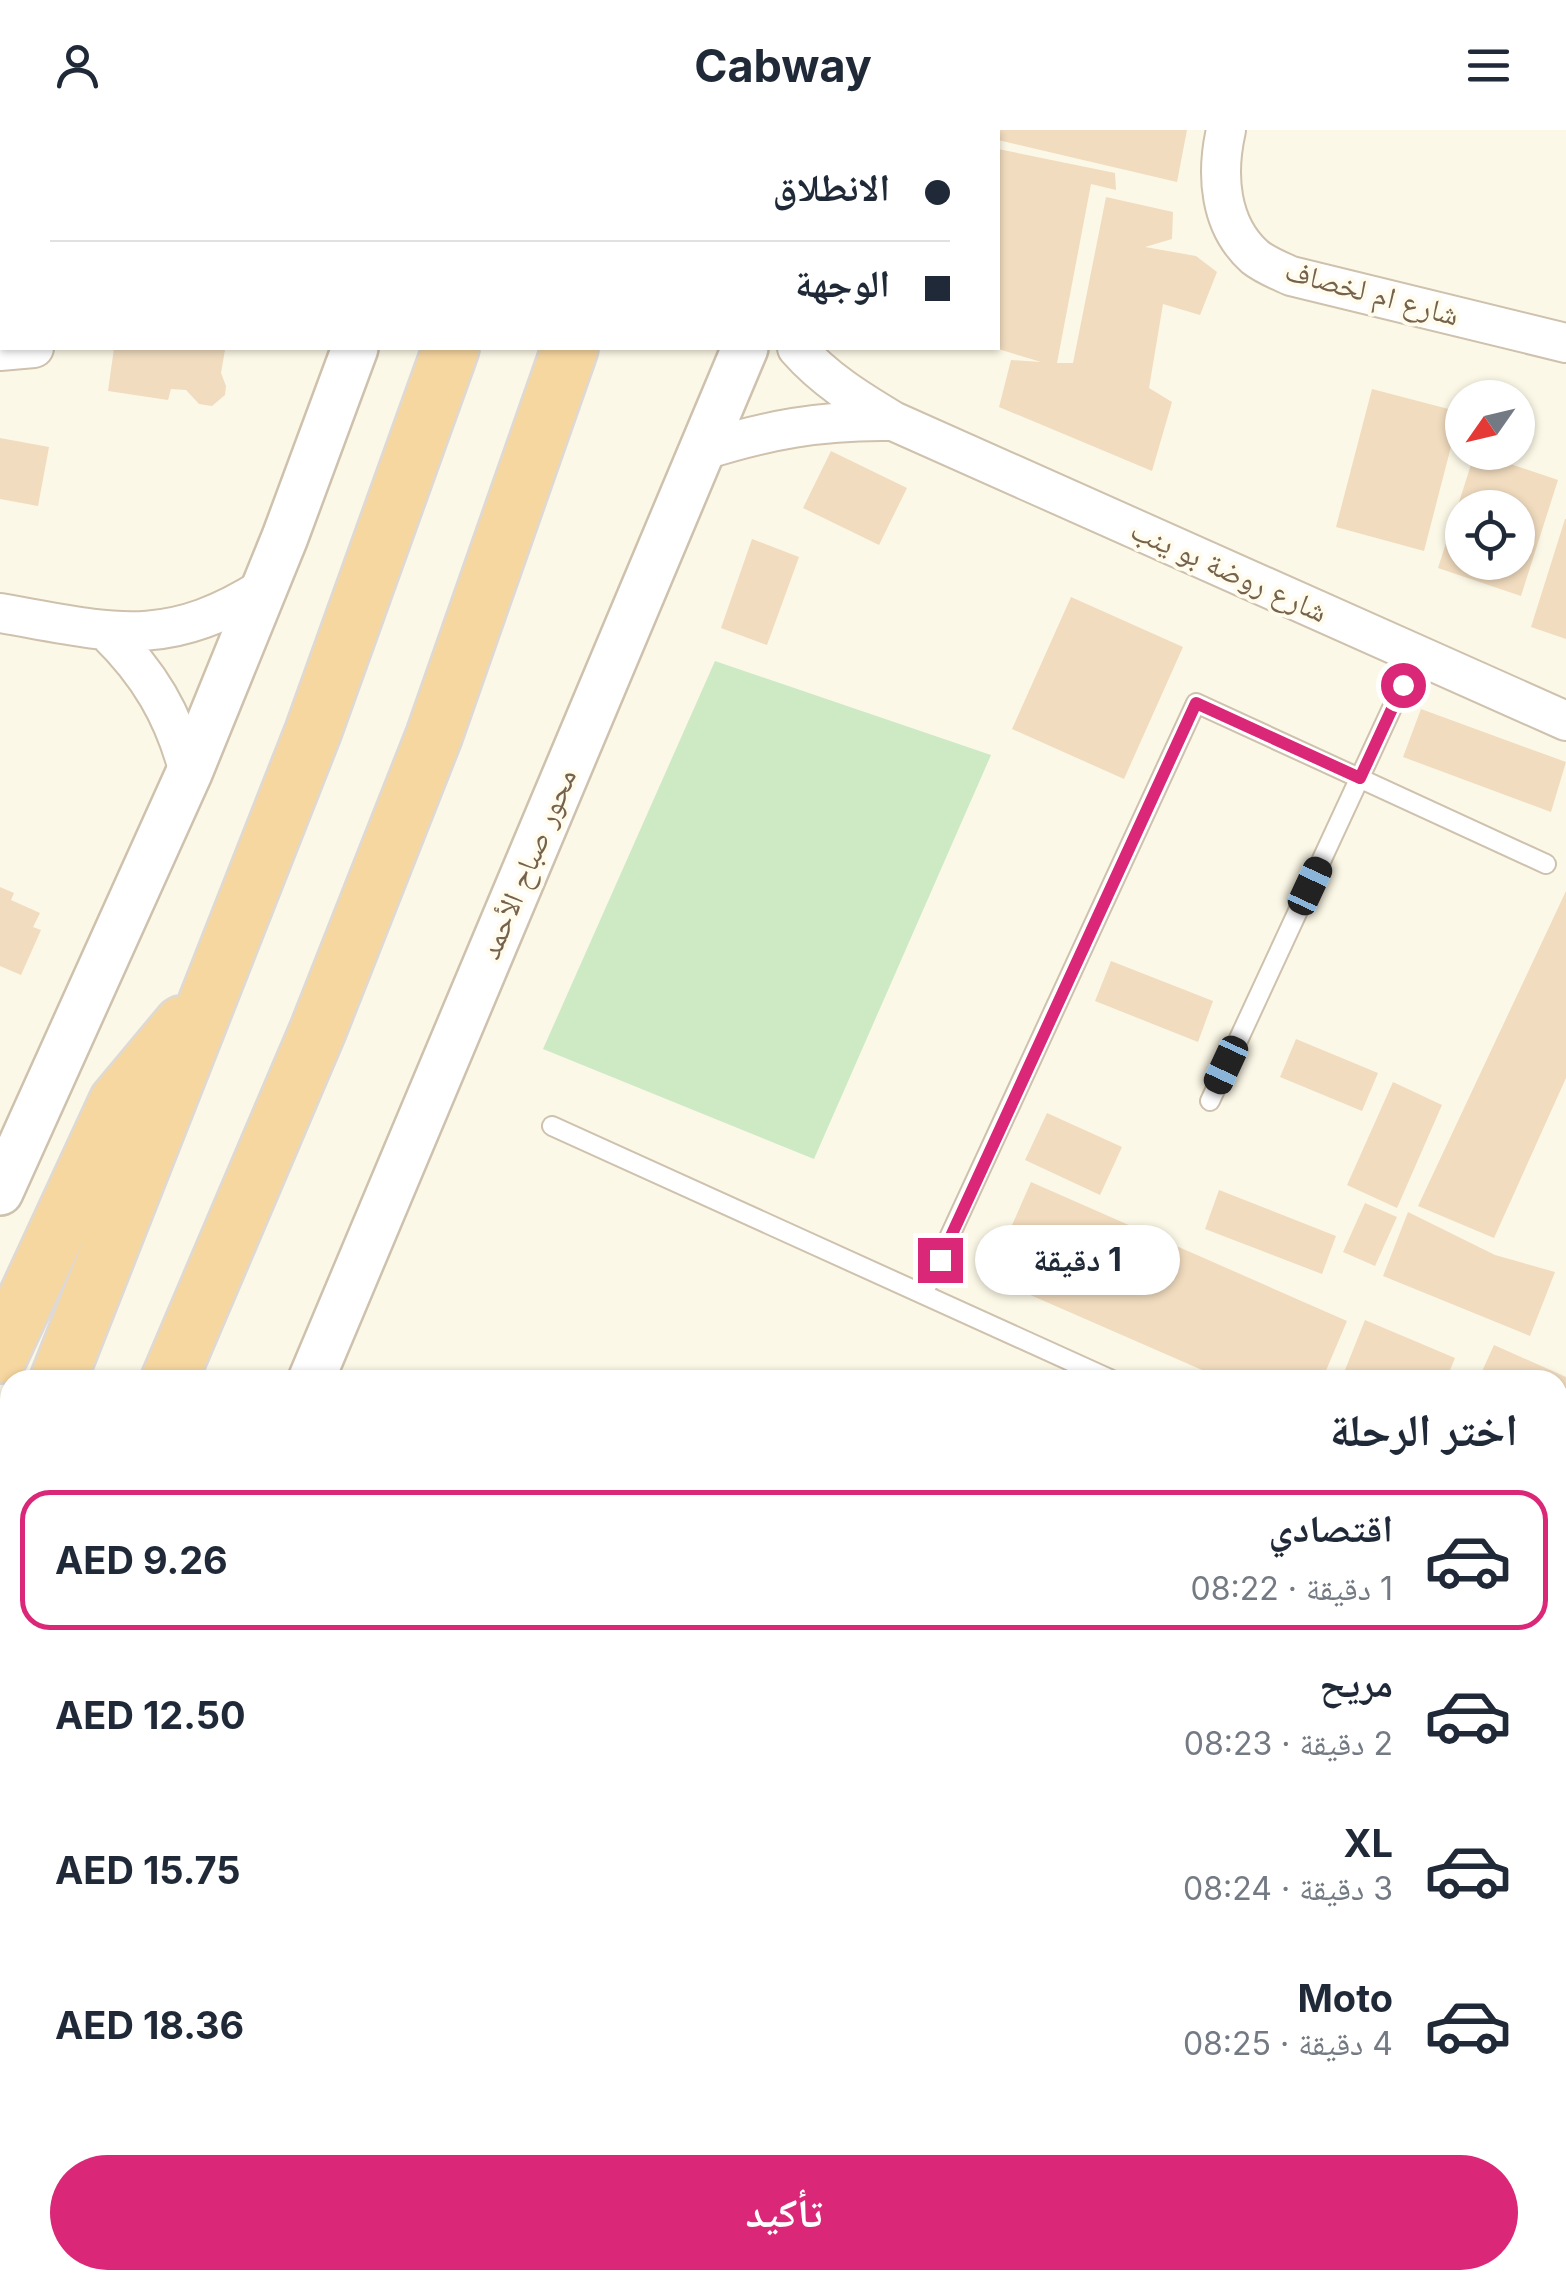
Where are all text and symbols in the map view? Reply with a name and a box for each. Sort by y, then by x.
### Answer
icon: person [50,38,105,93]
text: Cabway [694,38,872,93]
icon: menu [1461,38,1516,93]
text: الانطلاق [772,164,890,210]
street label: شارع ام لخصاف [1281,252,1463,334]
text: الوجهة [795,260,890,306]
north arrow [1445,380,1535,470]
map controls [1445,380,1535,580]
button: locate [1445,490,1535,580]
street label: شارع روضة بو ينب [1125,511,1333,631]
route start [1381,663,1426,708]
street label: محور صباح الأحمد [471,763,585,965]
car [1284,852,1336,920]
car [1200,1031,1252,1099]
callout: 1 دقيقة [975,1225,1180,1295]
route end [918,1238,963,1283]
text: 1 دقيقة [1033,1240,1122,1279]
text: اختر الرحلة [1330,1402,1518,1457]
text: اقتصادي [1269,1505,1393,1551]
icon: car [1423,1515,1513,1605]
text: AED 9.26 [55,1537,228,1583]
text: 1 دقيقة · 08:22 [1190,1569,1393,1608]
text: مريح [1319,1660,1393,1706]
icon: car [1423,1670,1513,1760]
text: AED 12.50 [55,1692,246,1738]
text: 2 دقيقة · 08:23 [1184,1724,1393,1763]
text: XL [1343,1820,1393,1866]
icon: car [1423,1825,1513,1915]
text: AED 15.75 [55,1847,240,1893]
text: 3 دقيقة · 08:24 [1183,1869,1393,1908]
text: Moto [1297,1975,1393,2021]
icon: car [1423,1980,1513,2070]
text: AED 18.36 [55,2002,244,2048]
text: 4 دقيقة · 08:25 [1183,2024,1393,2063]
button: تأكيد [50,2155,1518,2270]

